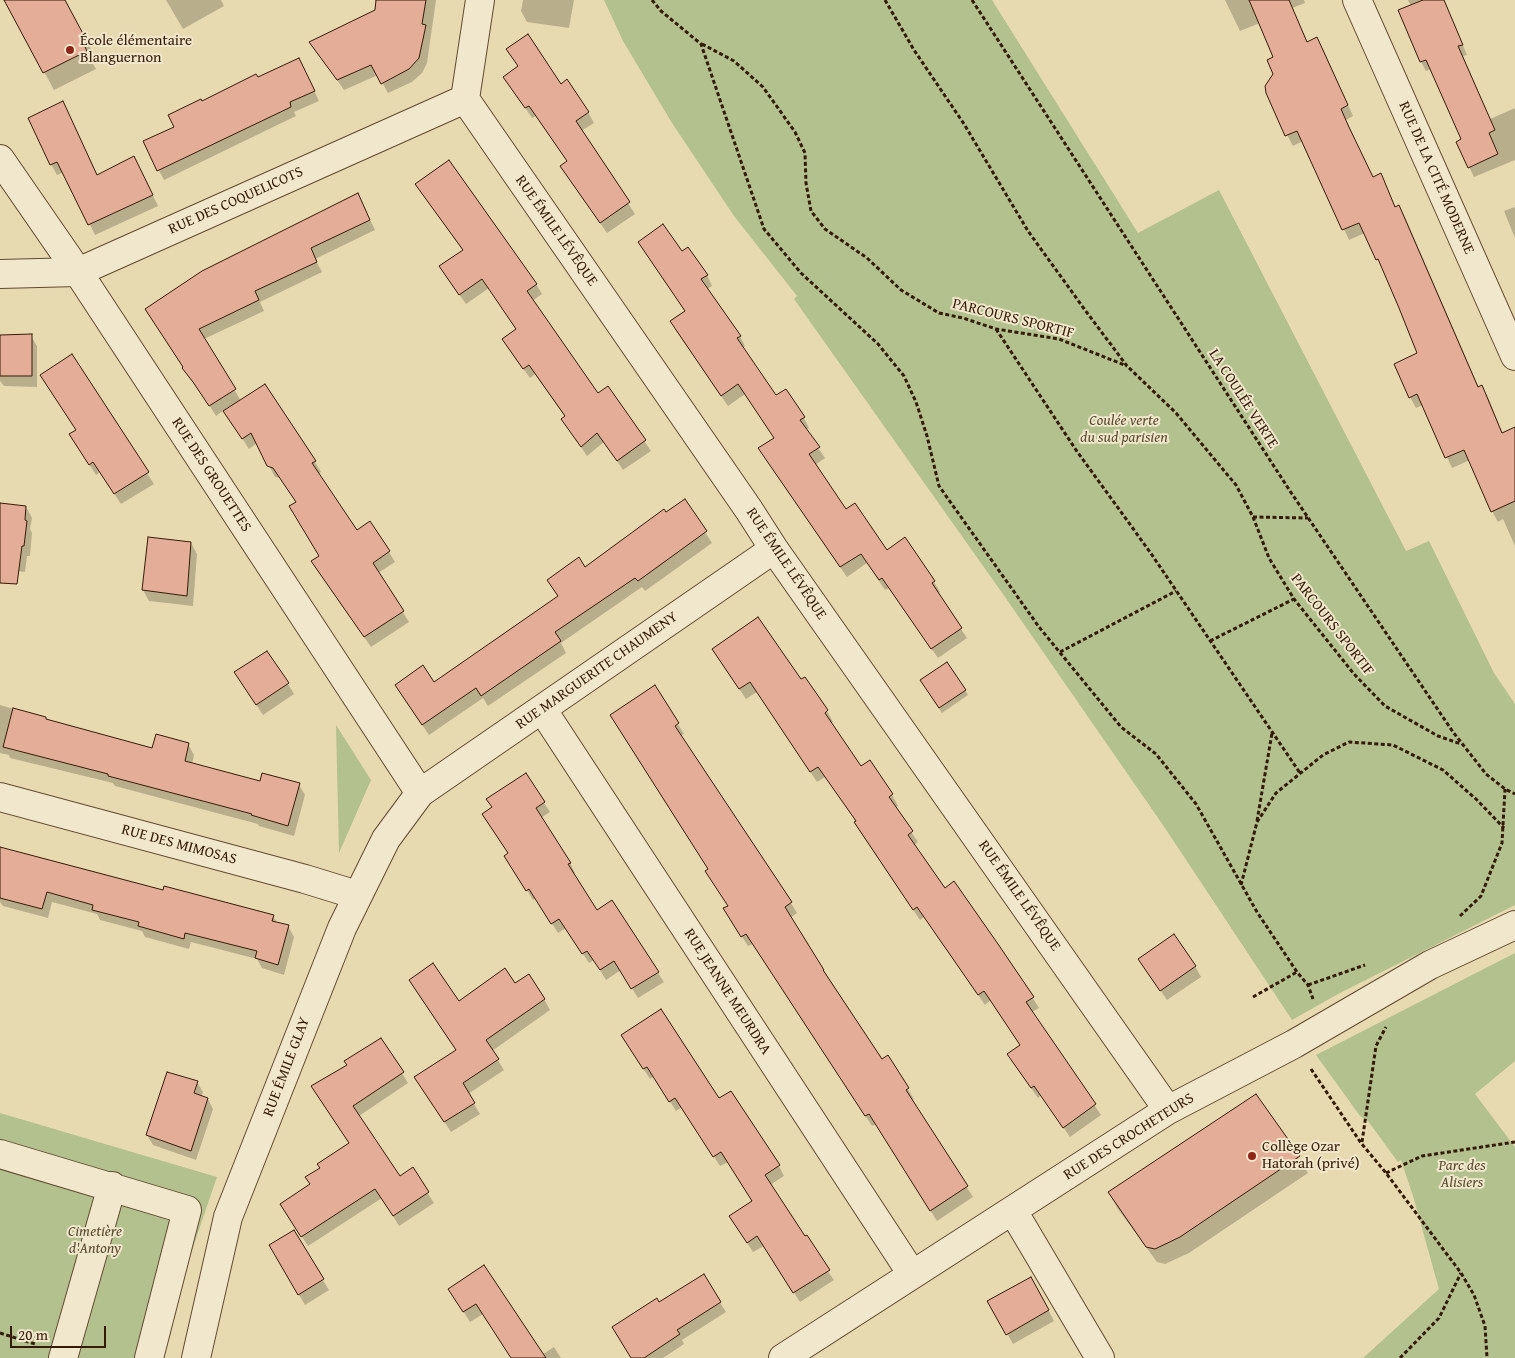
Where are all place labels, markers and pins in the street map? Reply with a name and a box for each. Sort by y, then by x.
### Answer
place label: École élémentaire Blanguernon [80,32,192,67]
marker: École élémentaire Blanguernon [64,44,76,56]
place label: Collège Ozar Hatorah (privé) [1262,1138,1359,1173]
marker: Collège Ozar Hatorah (privé) [1246,1150,1258,1162]

